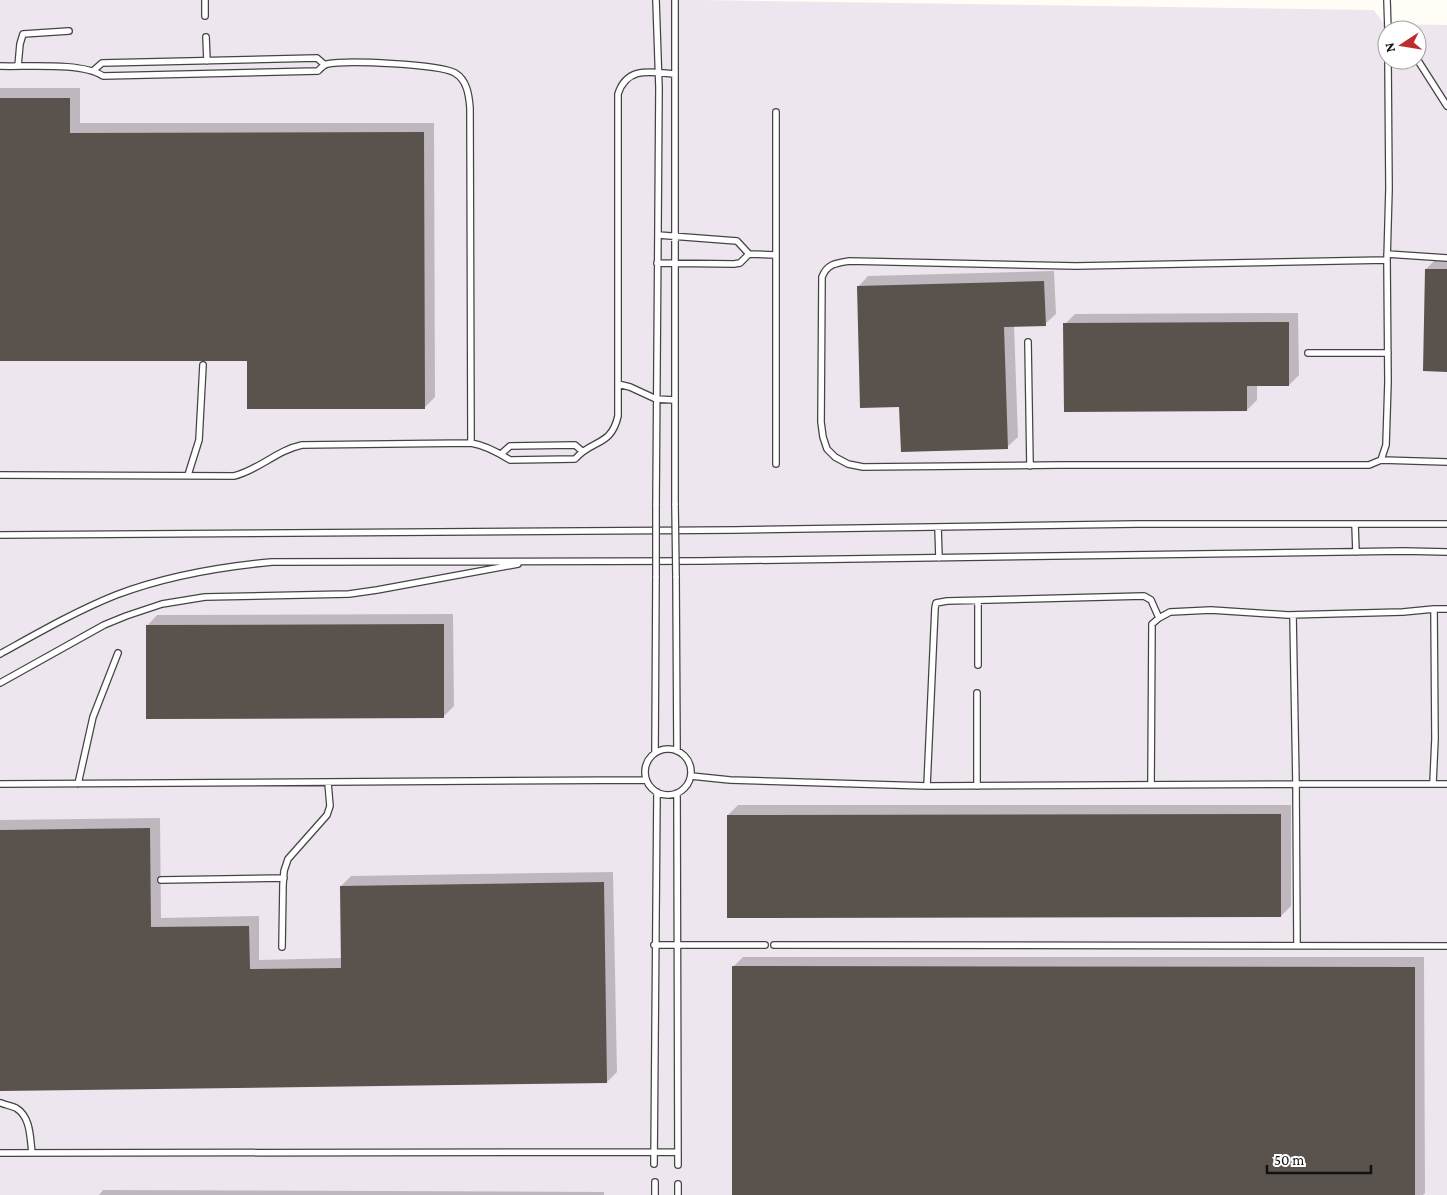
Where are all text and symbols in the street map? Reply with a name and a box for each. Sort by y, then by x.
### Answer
north arrow [1377,20,1427,70]
text: N [1380,41,1398,54]
scale bar [1267,1142,1371,1174]
text: 50 m [1274,1152,1304,1168]

